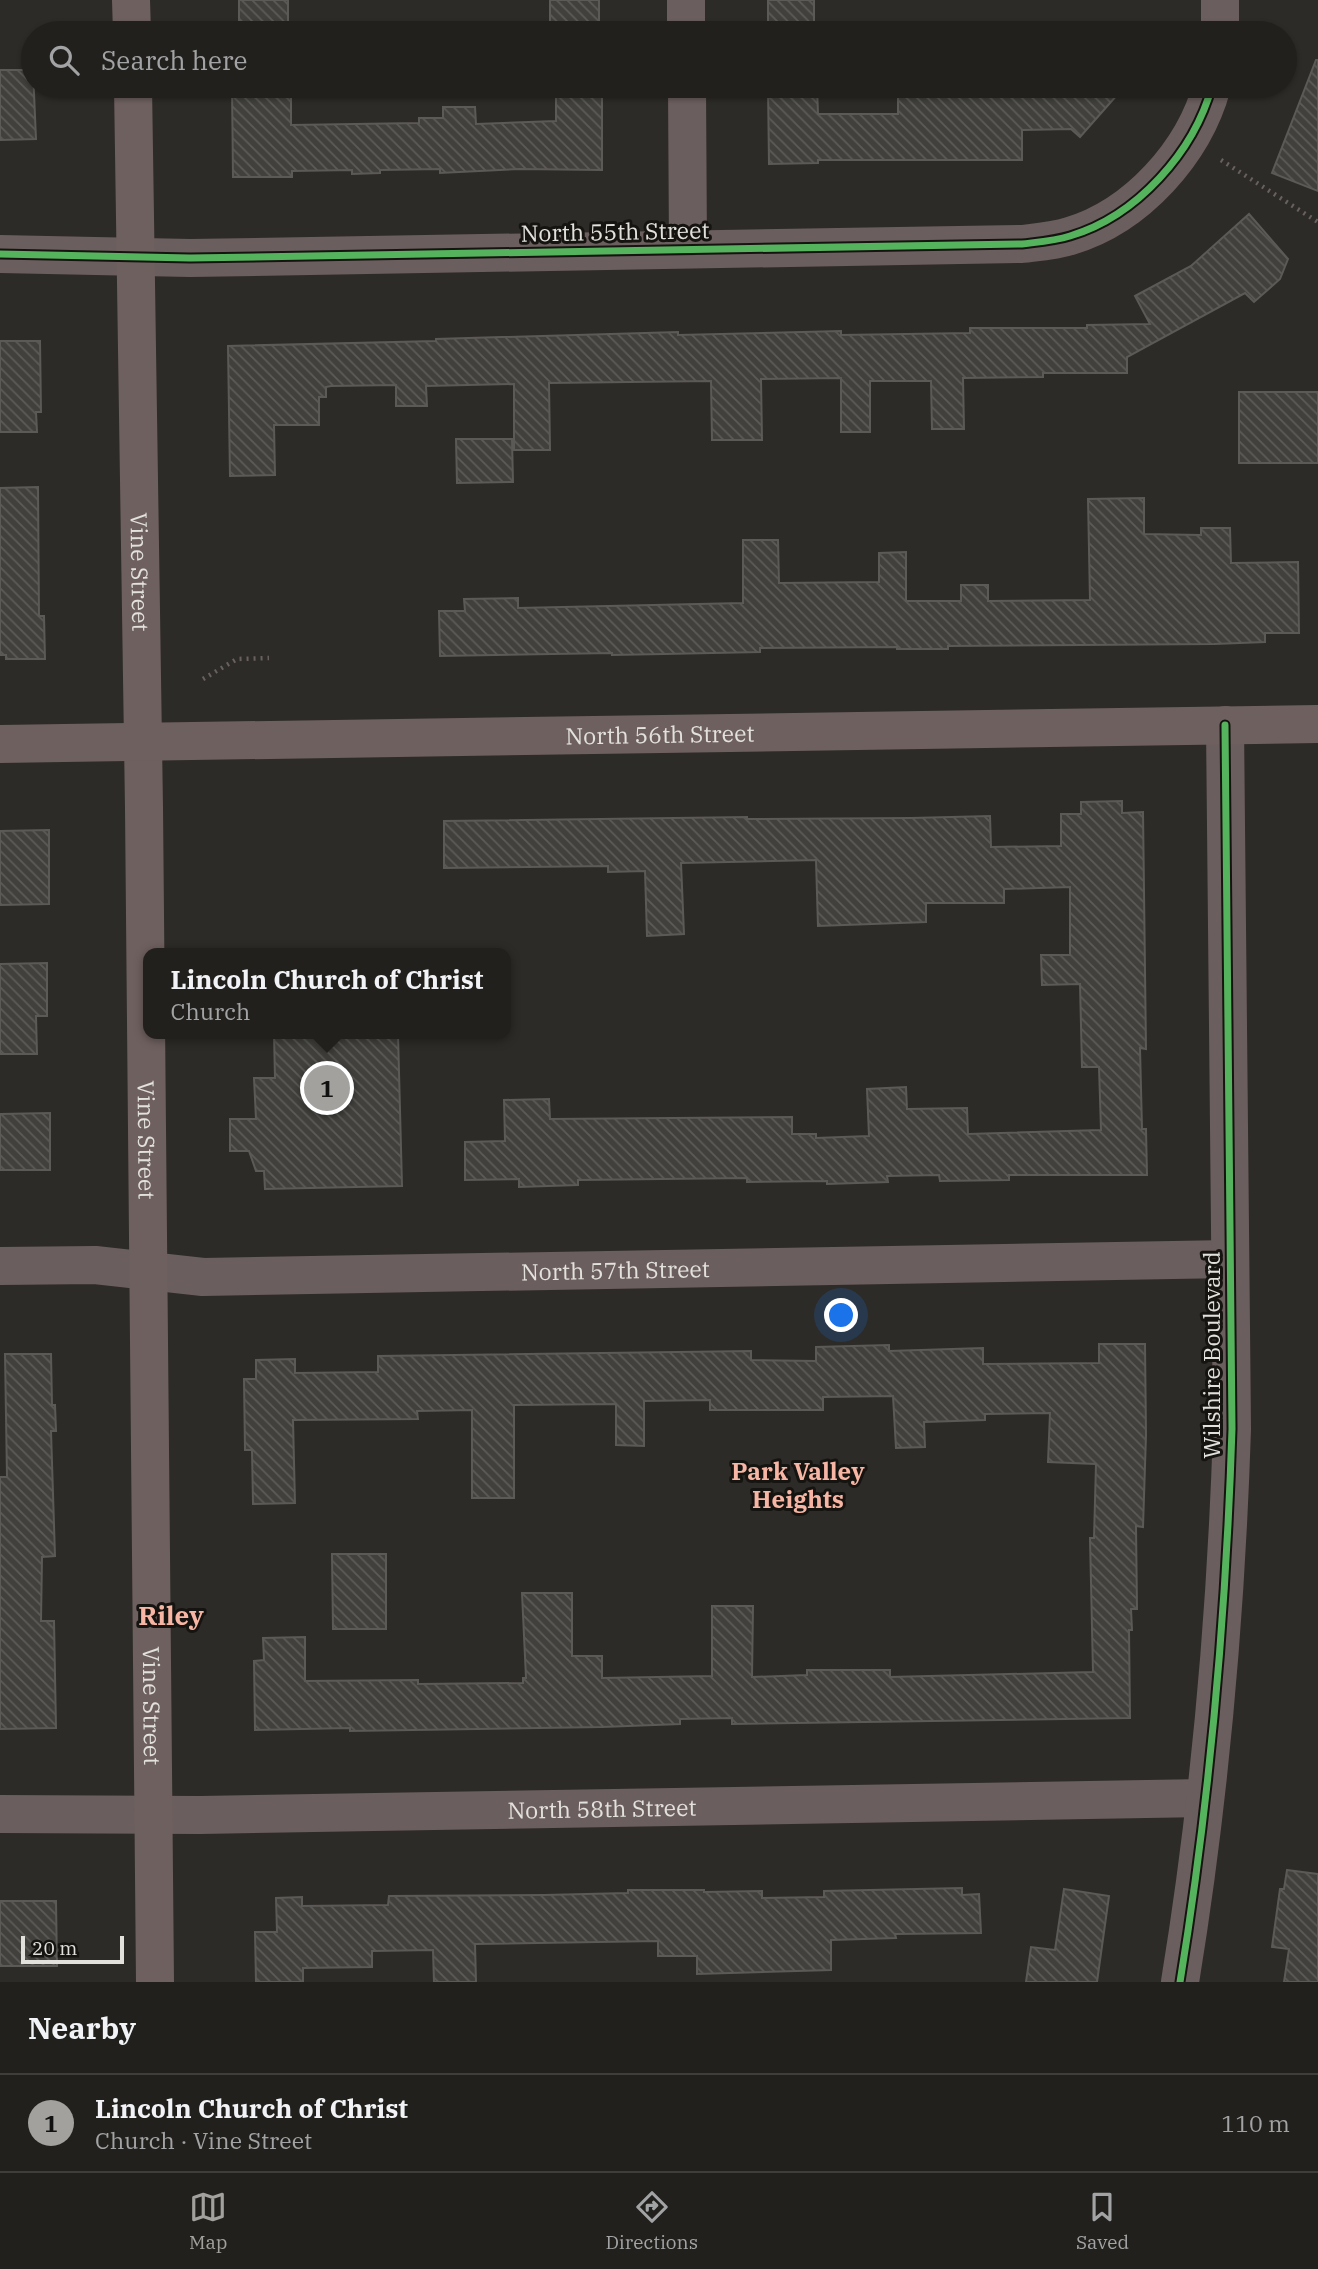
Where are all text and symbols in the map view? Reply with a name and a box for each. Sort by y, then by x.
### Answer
search box [21,21,1297,98]
icon: search [45,41,83,79]
text: Search here [101,43,247,77]
street label: North 55th Street [520,214,710,248]
street label: Vine Street [124,512,156,632]
street label: North 56th Street [565,718,755,750]
popup [143,948,511,1039]
text: Lincoln Church of Christ [170,962,484,996]
text: Church [170,996,250,1026]
pin: 1 [304,1062,350,1114]
street label: Vine Street [132,1080,163,1200]
street label: Wilshire Boulevard [1196,1251,1226,1459]
street label: North 57th Street [520,1253,710,1286]
your location [824,1298,858,1332]
district label: Park Valley Heights [731,1455,865,1515]
district label: Riley [138,1598,204,1632]
street label: Vine Street [137,1646,168,1766]
street label: North 58th Street [507,1792,697,1825]
scale bar [21,1933,124,1965]
text: 20 m [32,1936,77,1960]
text: Nearby [28,2008,136,2047]
text: Lincoln Church of Christ [95,2091,408,2125]
text: 1 [44,2108,58,2138]
text: 110 m [1221,2108,1290,2138]
text: Church · Vine Street [95,2125,312,2155]
tab: Map [189,2188,228,2254]
tab: Directions [605,2188,698,2254]
tab: Saved [1076,2188,1129,2254]

